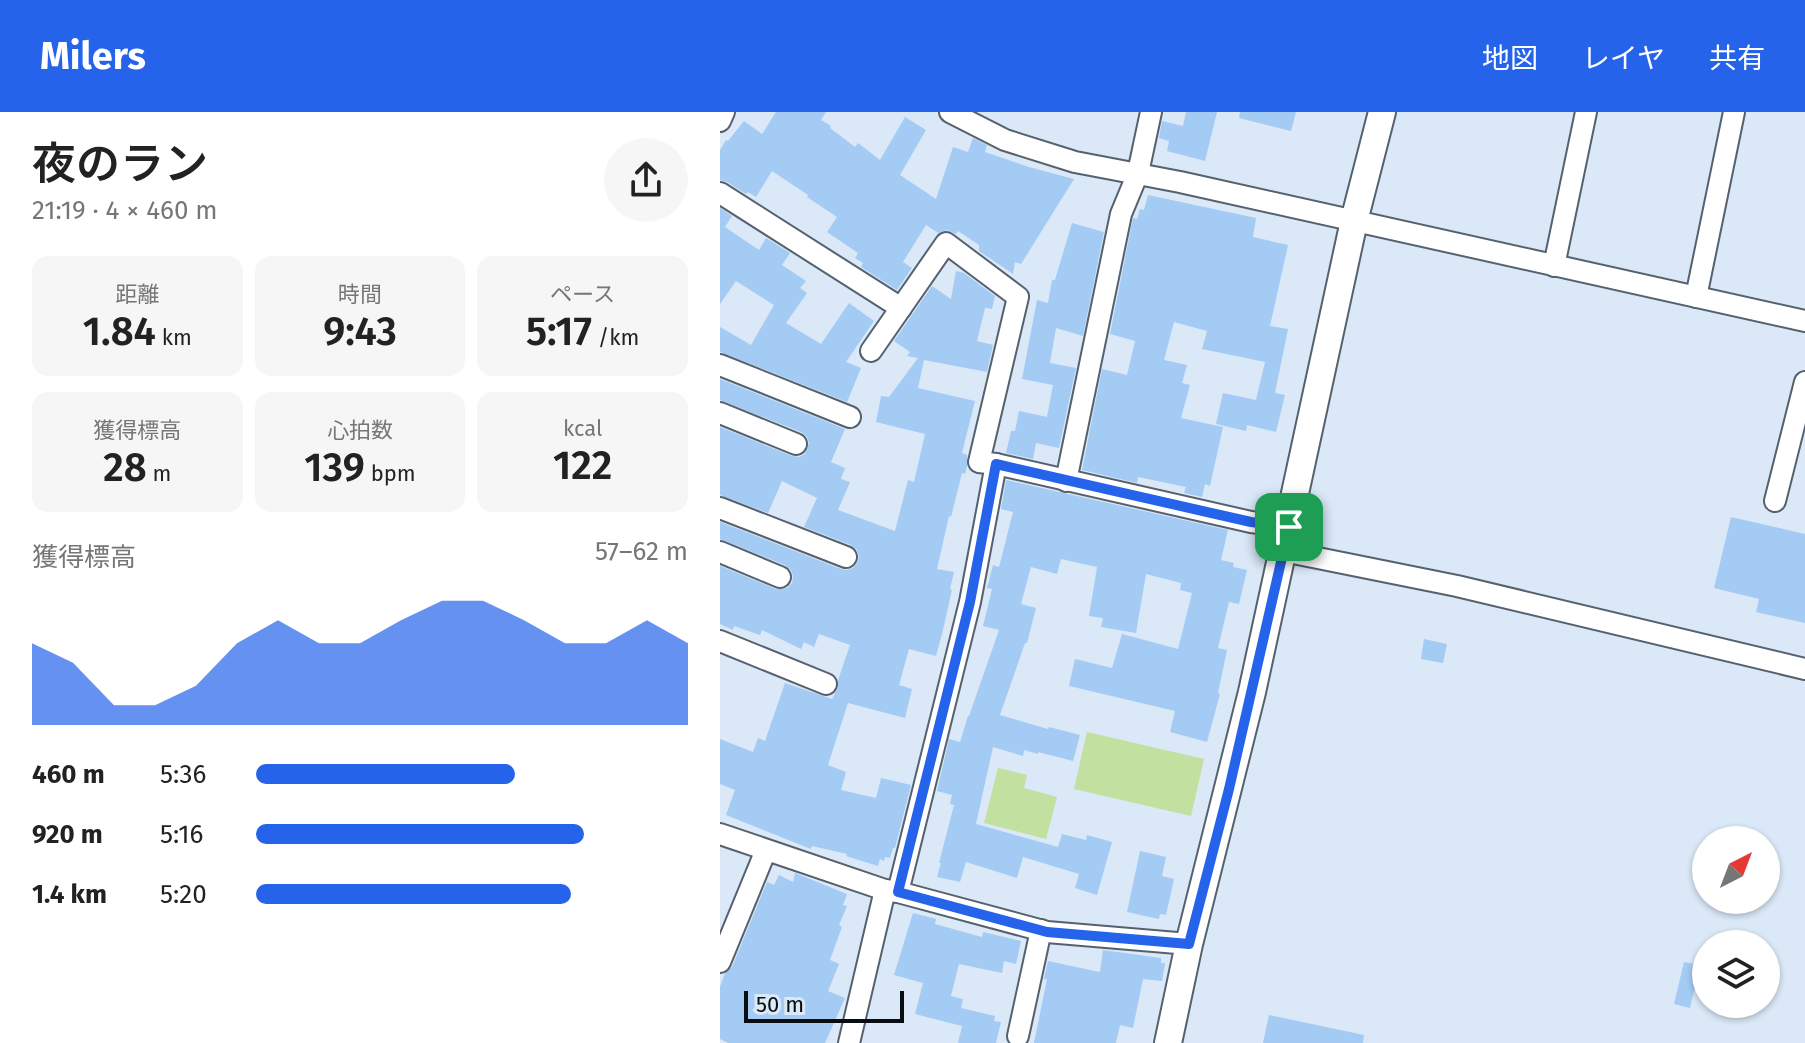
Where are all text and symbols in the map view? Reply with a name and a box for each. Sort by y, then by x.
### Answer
text: Milers [40,33,146,79]
text: 地図 [1482,42,1538,75]
text: レイヤ [1582,42,1665,75]
text: 共有 [1709,42,1765,75]
text: 夜のラン [32,138,208,191]
button: share [604,138,688,222]
text: 21:19 · 4 × 460 m [32,195,218,226]
text: 距離 [115,281,159,308]
text: 時間 [338,281,382,308]
text: ペース [550,281,615,308]
text: 1.84 [83,308,156,356]
text: 9:43 [323,308,397,356]
text: 5:17 [526,308,592,356]
text: km [156,324,192,351]
text: /km [592,324,639,351]
text: kcal [563,415,602,442]
text: 獲得標高 [93,417,181,444]
text: 心拍数 [327,417,393,444]
text: 122 [553,442,612,490]
text: 28 [103,444,147,492]
text: 139 [304,444,365,492]
text: m [147,460,171,487]
text: bpm [365,460,416,487]
pin [1255,493,1323,561]
icon: arrive [1267,505,1311,549]
text: 57–62 m [595,536,688,567]
text: 獲得標高 [32,542,136,573]
text: 460 m [32,759,105,790]
text: 5:36 [160,759,206,790]
text: 920 m [32,819,103,850]
text: 5:16 [160,819,203,850]
north arrow [1692,826,1780,914]
map controls [1692,826,1780,1018]
text: 1.4 km [32,879,107,910]
text: 5:20 [160,879,207,910]
button: layers [1692,930,1780,1018]
scale bar [744,987,904,1023]
text: 50 m [756,991,804,1018]

